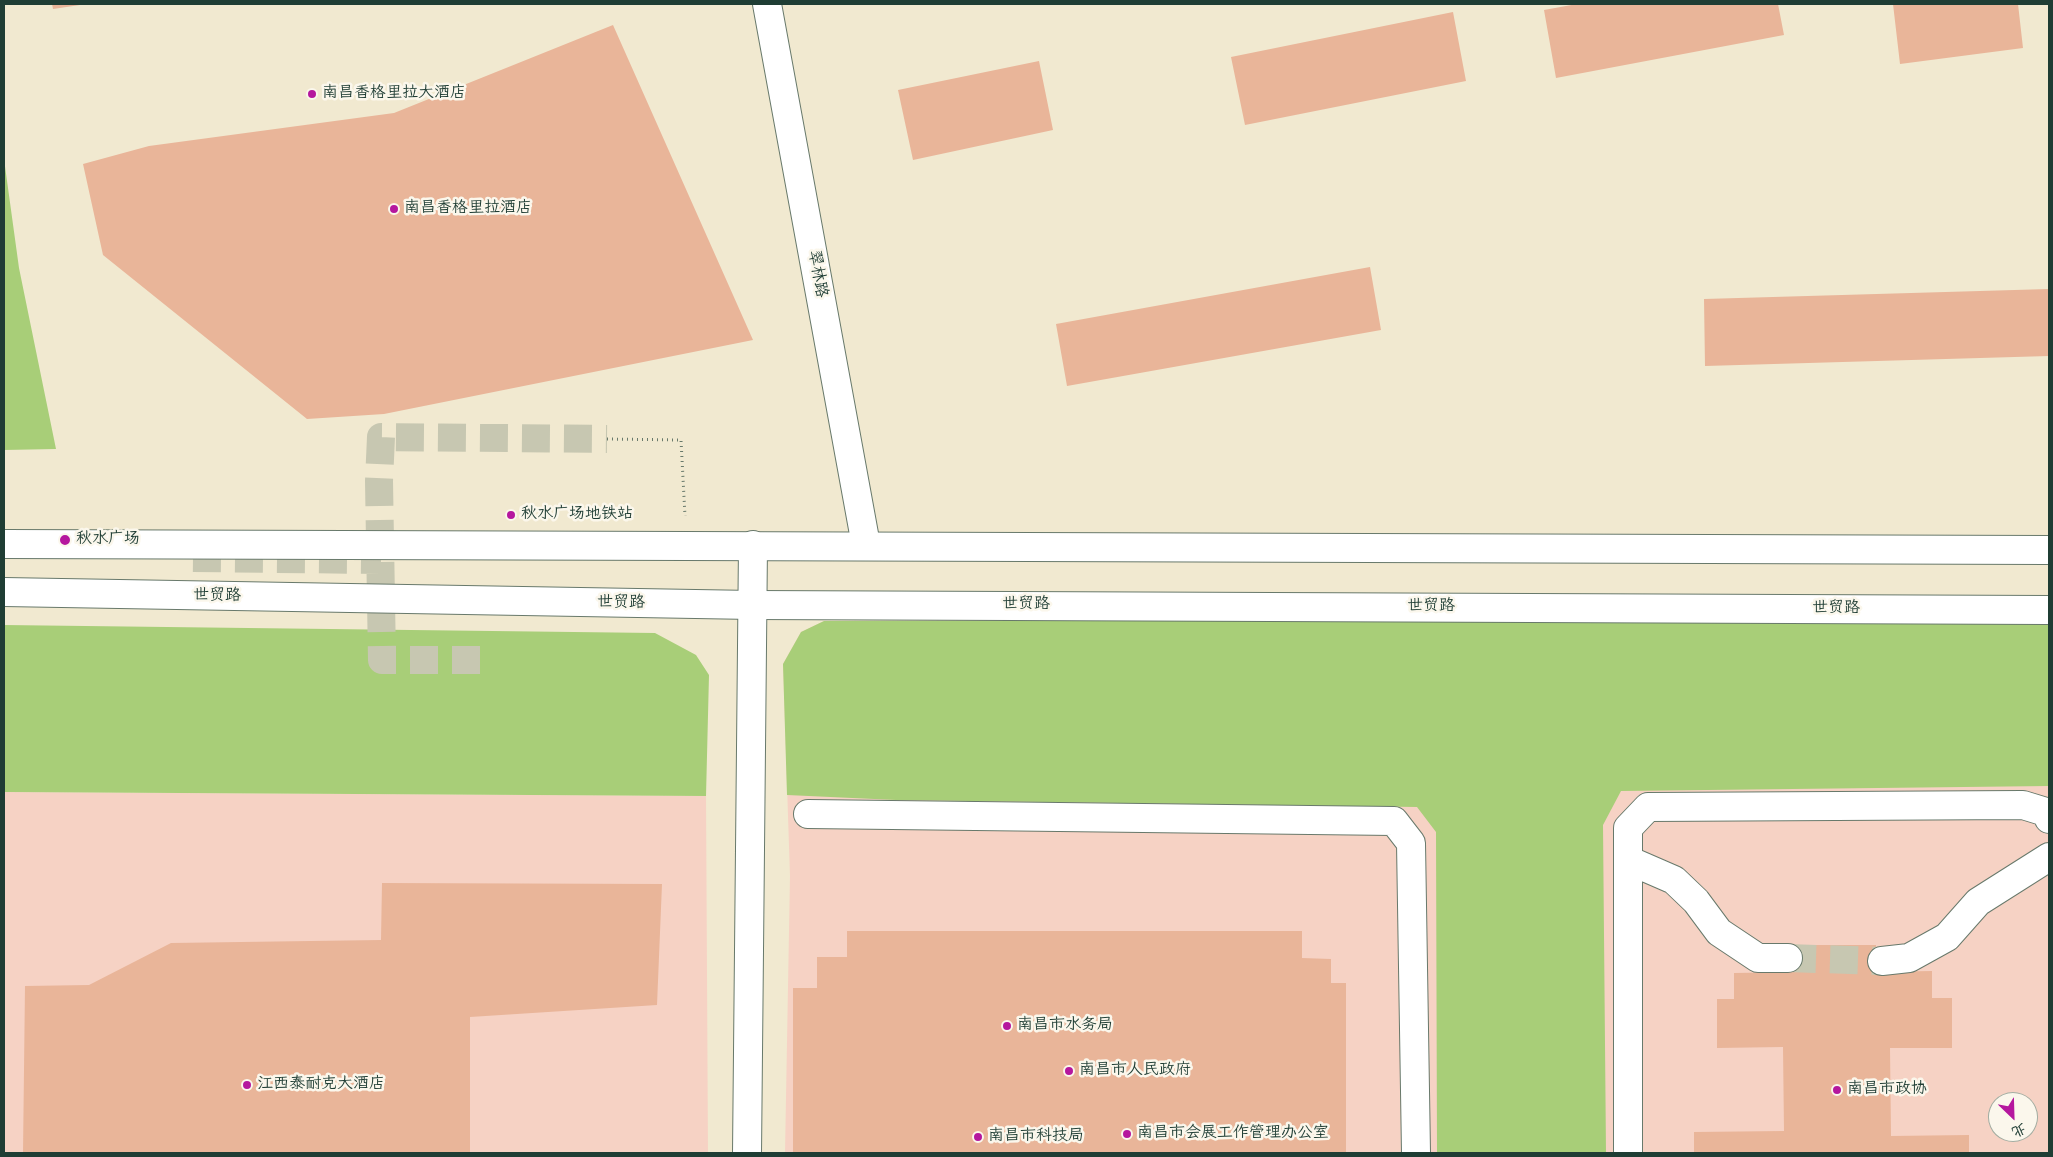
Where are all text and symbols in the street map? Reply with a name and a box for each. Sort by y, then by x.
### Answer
place label: 南昌香格里拉大酒店 [322,84,466,104]
marker: 南昌香格里拉大酒店 [306,88,318,100]
place label: 南昌香格里拉酒店 [404,199,532,219]
marker: 南昌香格里拉酒店 [388,203,400,215]
street label: 翠林路 [803,249,831,299]
place label: 秋水广场地铁站 [521,505,633,525]
marker: 秋水广场地铁站 [505,509,517,521]
place label: 秋水广场 [76,530,140,550]
marker: 秋水广场 [58,533,72,547]
street label: 世贸路 [193,586,241,606]
street label: 世贸路 [597,593,645,613]
street label: 世贸路 [1002,595,1050,615]
street label: 世贸路 [1407,597,1455,617]
street label: 世贸路 [1812,599,1860,619]
place label: 南昌市水务局 [1017,1016,1113,1036]
marker: 南昌市水务局 [1001,1020,1013,1032]
place label: 南昌市人民政府 [1079,1061,1191,1081]
marker: 南昌市人民政府 [1063,1065,1075,1077]
place label: 江西泰耐克大酒店 [257,1075,385,1095]
marker: 江西泰耐克大酒店 [241,1079,253,1091]
place label: 南昌市政协 [1847,1080,1927,1100]
marker: 南昌市政协 [1831,1084,1843,1096]
north arrow [1988,1092,2038,1142]
text: 北 [2008,1118,2029,1142]
place label: 南昌市会展工作管理办公室 [1137,1124,1329,1144]
place label: 南昌市科技局 [988,1127,1084,1147]
marker: 南昌市会展工作管理办公室 [1121,1128,1133,1140]
marker: 南昌市科技局 [972,1131,984,1143]

